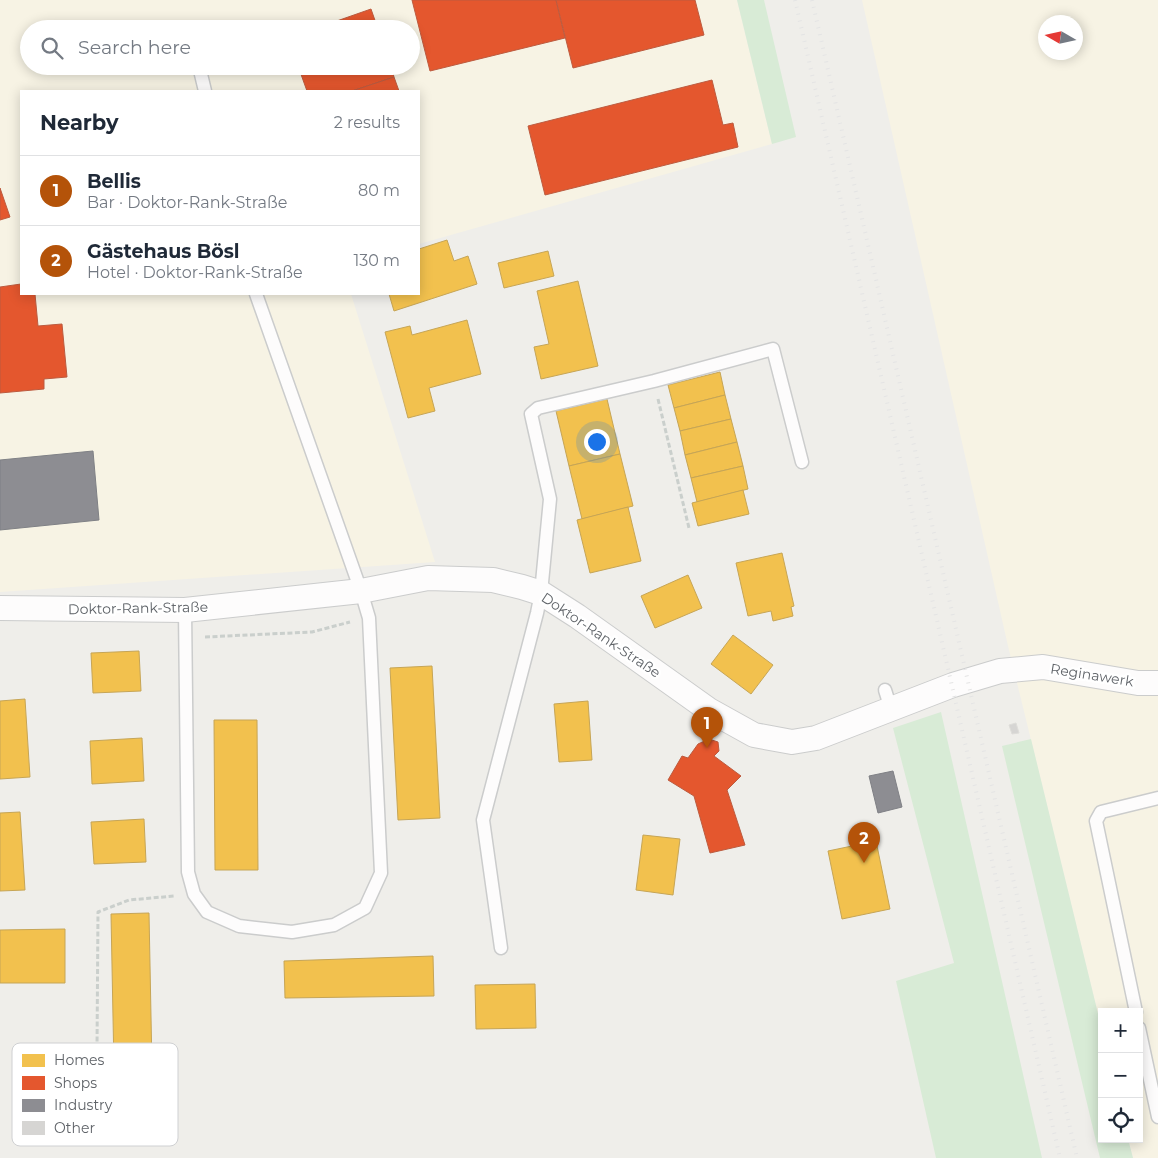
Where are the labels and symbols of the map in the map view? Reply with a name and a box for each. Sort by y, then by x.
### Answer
north arrow [1038,15,1083,60]
your location [584,429,610,455]
street label: Doktor-Rank-Straße [538,588,664,682]
street label: Doktor-Rank-Straße [68,598,208,618]
street label: Reginawerk [1049,660,1135,691]
pin: 1 [691,707,723,748]
pin: 2 [848,822,880,863]
legend [12,1043,178,1146]
text: Homes [54,1051,104,1069]
text: Shops [54,1074,97,1092]
text: Industry [54,1096,113,1114]
text: Other [54,1119,95,1137]

